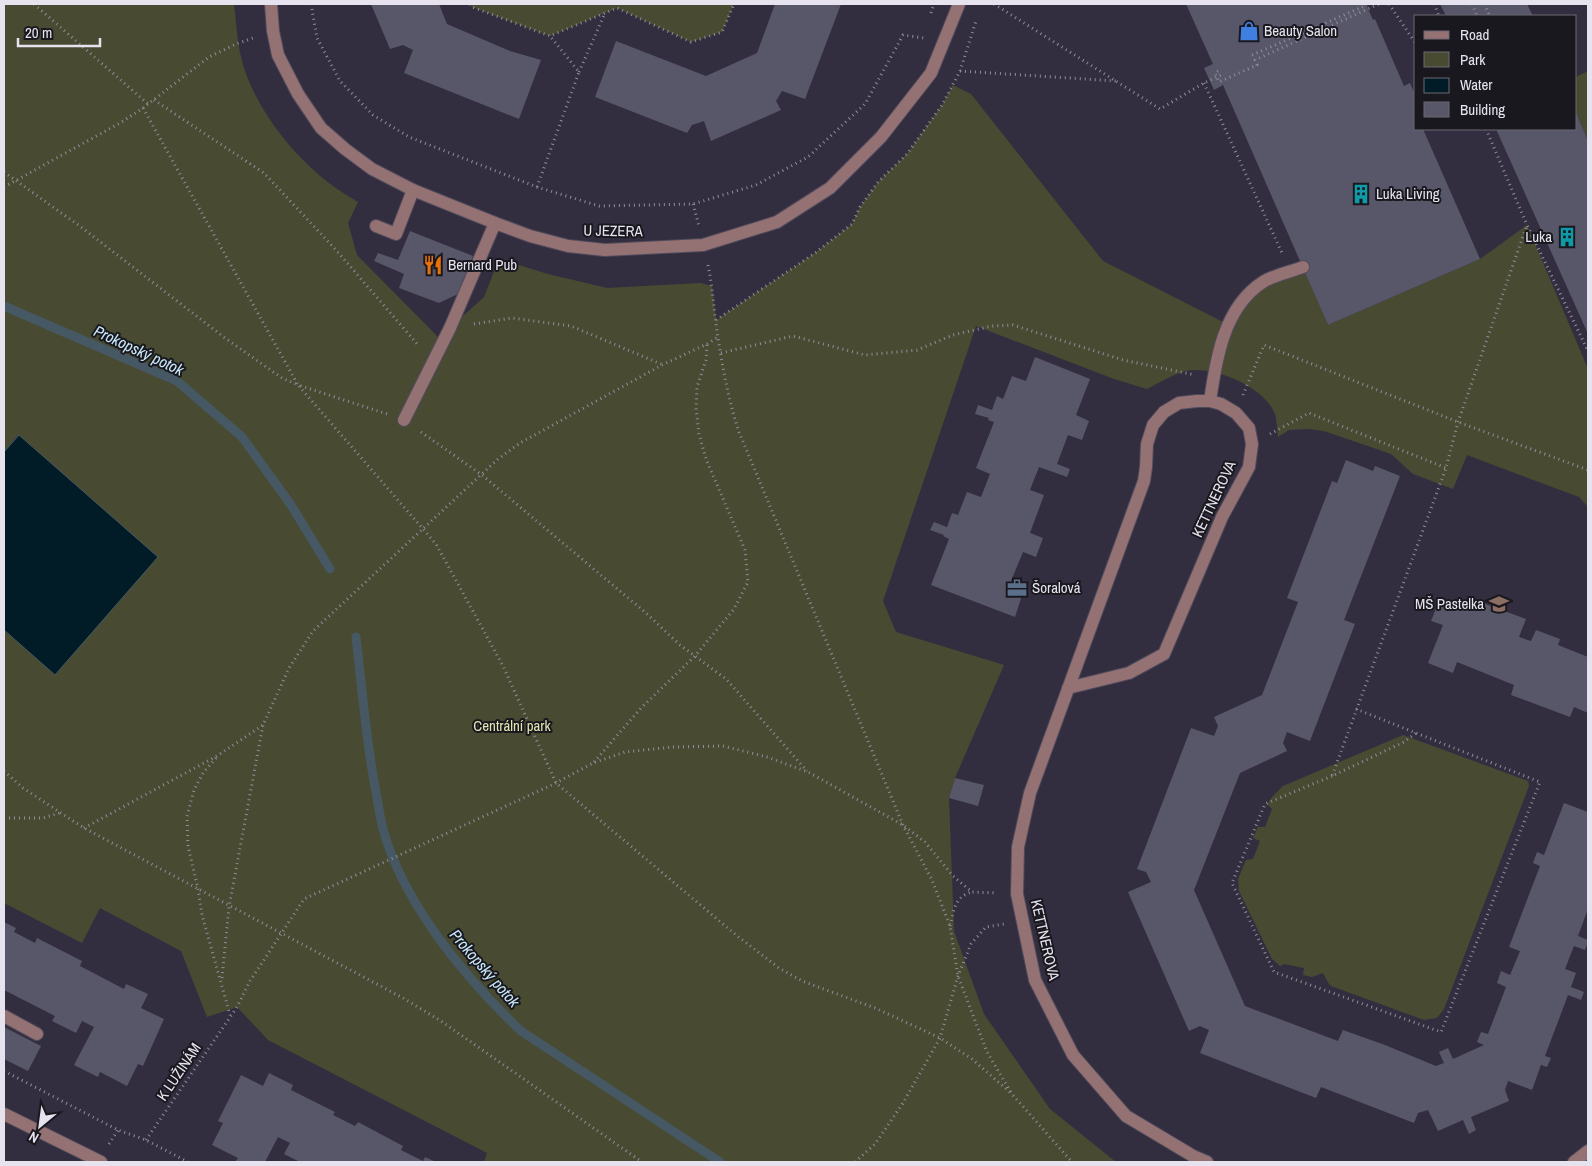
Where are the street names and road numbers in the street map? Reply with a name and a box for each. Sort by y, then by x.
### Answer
street label: U JEZERA [583,219,644,242]
street label: KETTNEROVA [1187,456,1241,541]
street label: KETTNEROVA [1026,897,1065,983]
street label: K LUŽINÁM [152,1039,206,1105]

